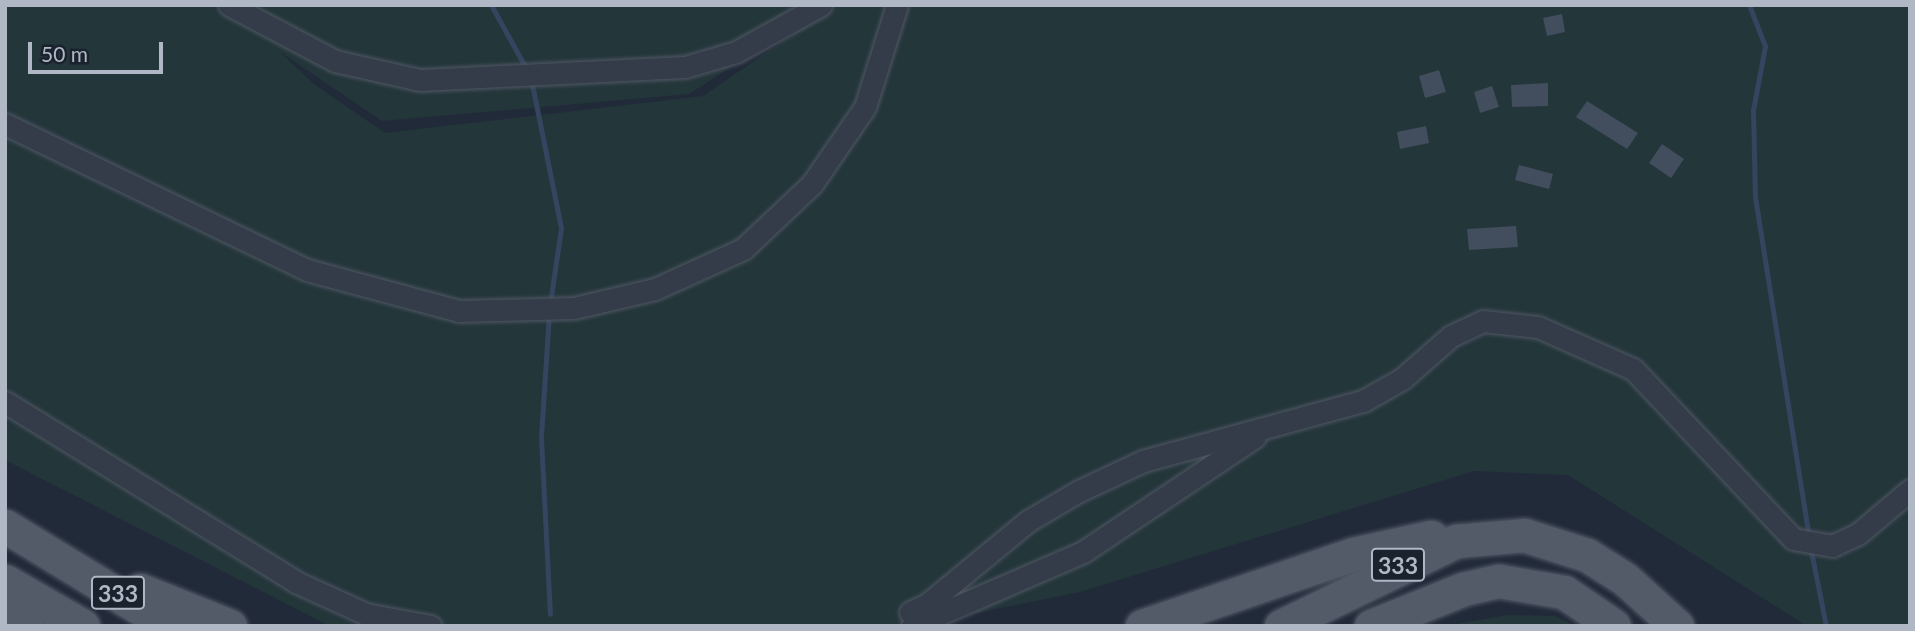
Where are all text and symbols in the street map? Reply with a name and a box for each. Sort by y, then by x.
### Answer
scale bar [32,28,166,72]
text: 50 m [41,41,88,66]
road number: 333 [1370,545,1426,584]
road number: 333 [90,573,146,612]

